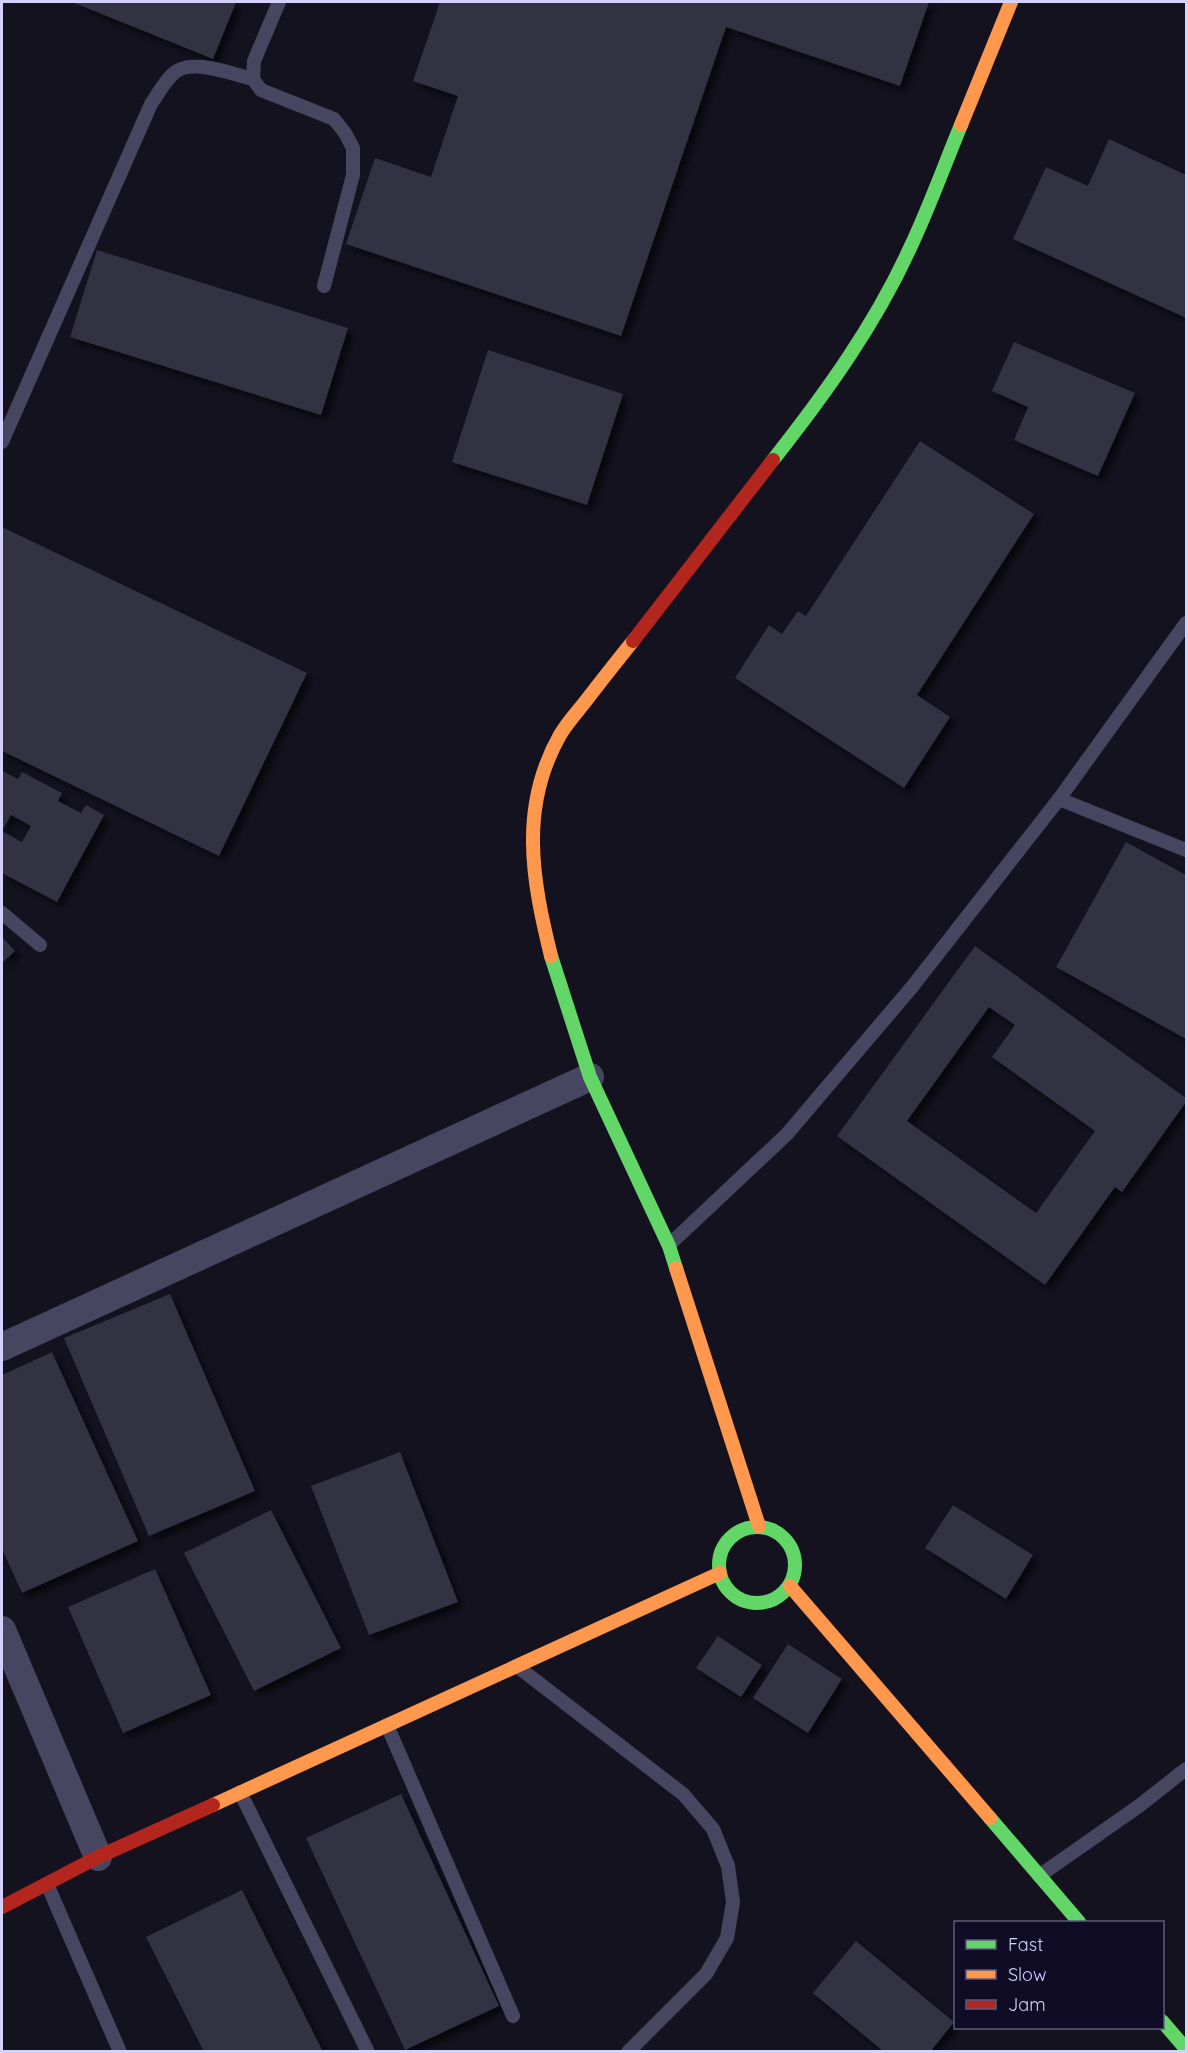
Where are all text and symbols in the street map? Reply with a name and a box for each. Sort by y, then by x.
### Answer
legend [954,1921,1164,2029]
text: Fast [1008,1933,1043,1956]
text: Slow [1008,1963,1046,1986]
text: Jam [1008,1993,1046,2016]

